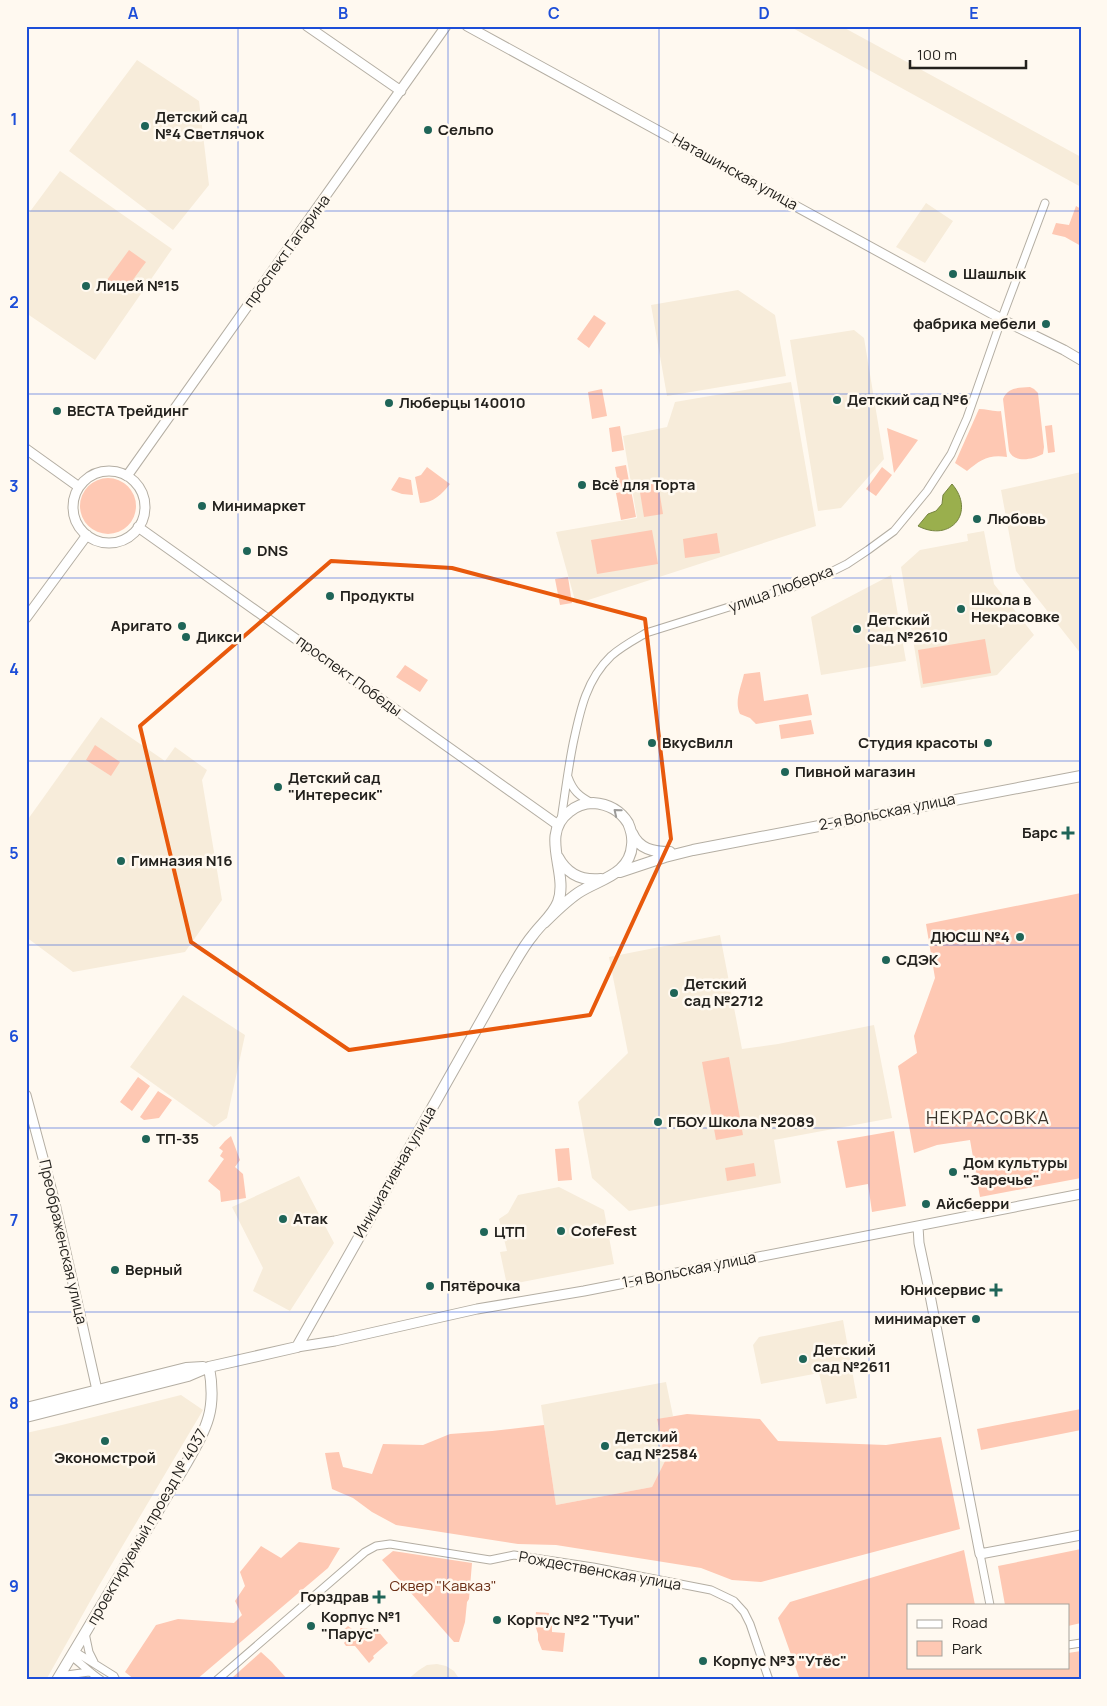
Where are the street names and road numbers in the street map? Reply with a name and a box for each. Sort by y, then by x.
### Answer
street label: Наташинская улица [669,128,802,215]
street label: проспект Гагарина [238,190,335,311]
street label: улица Люберка [726,560,836,617]
street label: проспект Победы [292,630,406,721]
street label: 2-я Вольская улица [817,788,957,835]
street label: Инициативная улица [348,1102,441,1241]
street label: Преображенская улица [34,1157,93,1326]
street label: 1-я Вольская улица [620,1246,758,1293]
street label: проектируемый проезд № 4037 [82,1425,212,1629]
street label: Рождественская улица [517,1546,683,1595]

